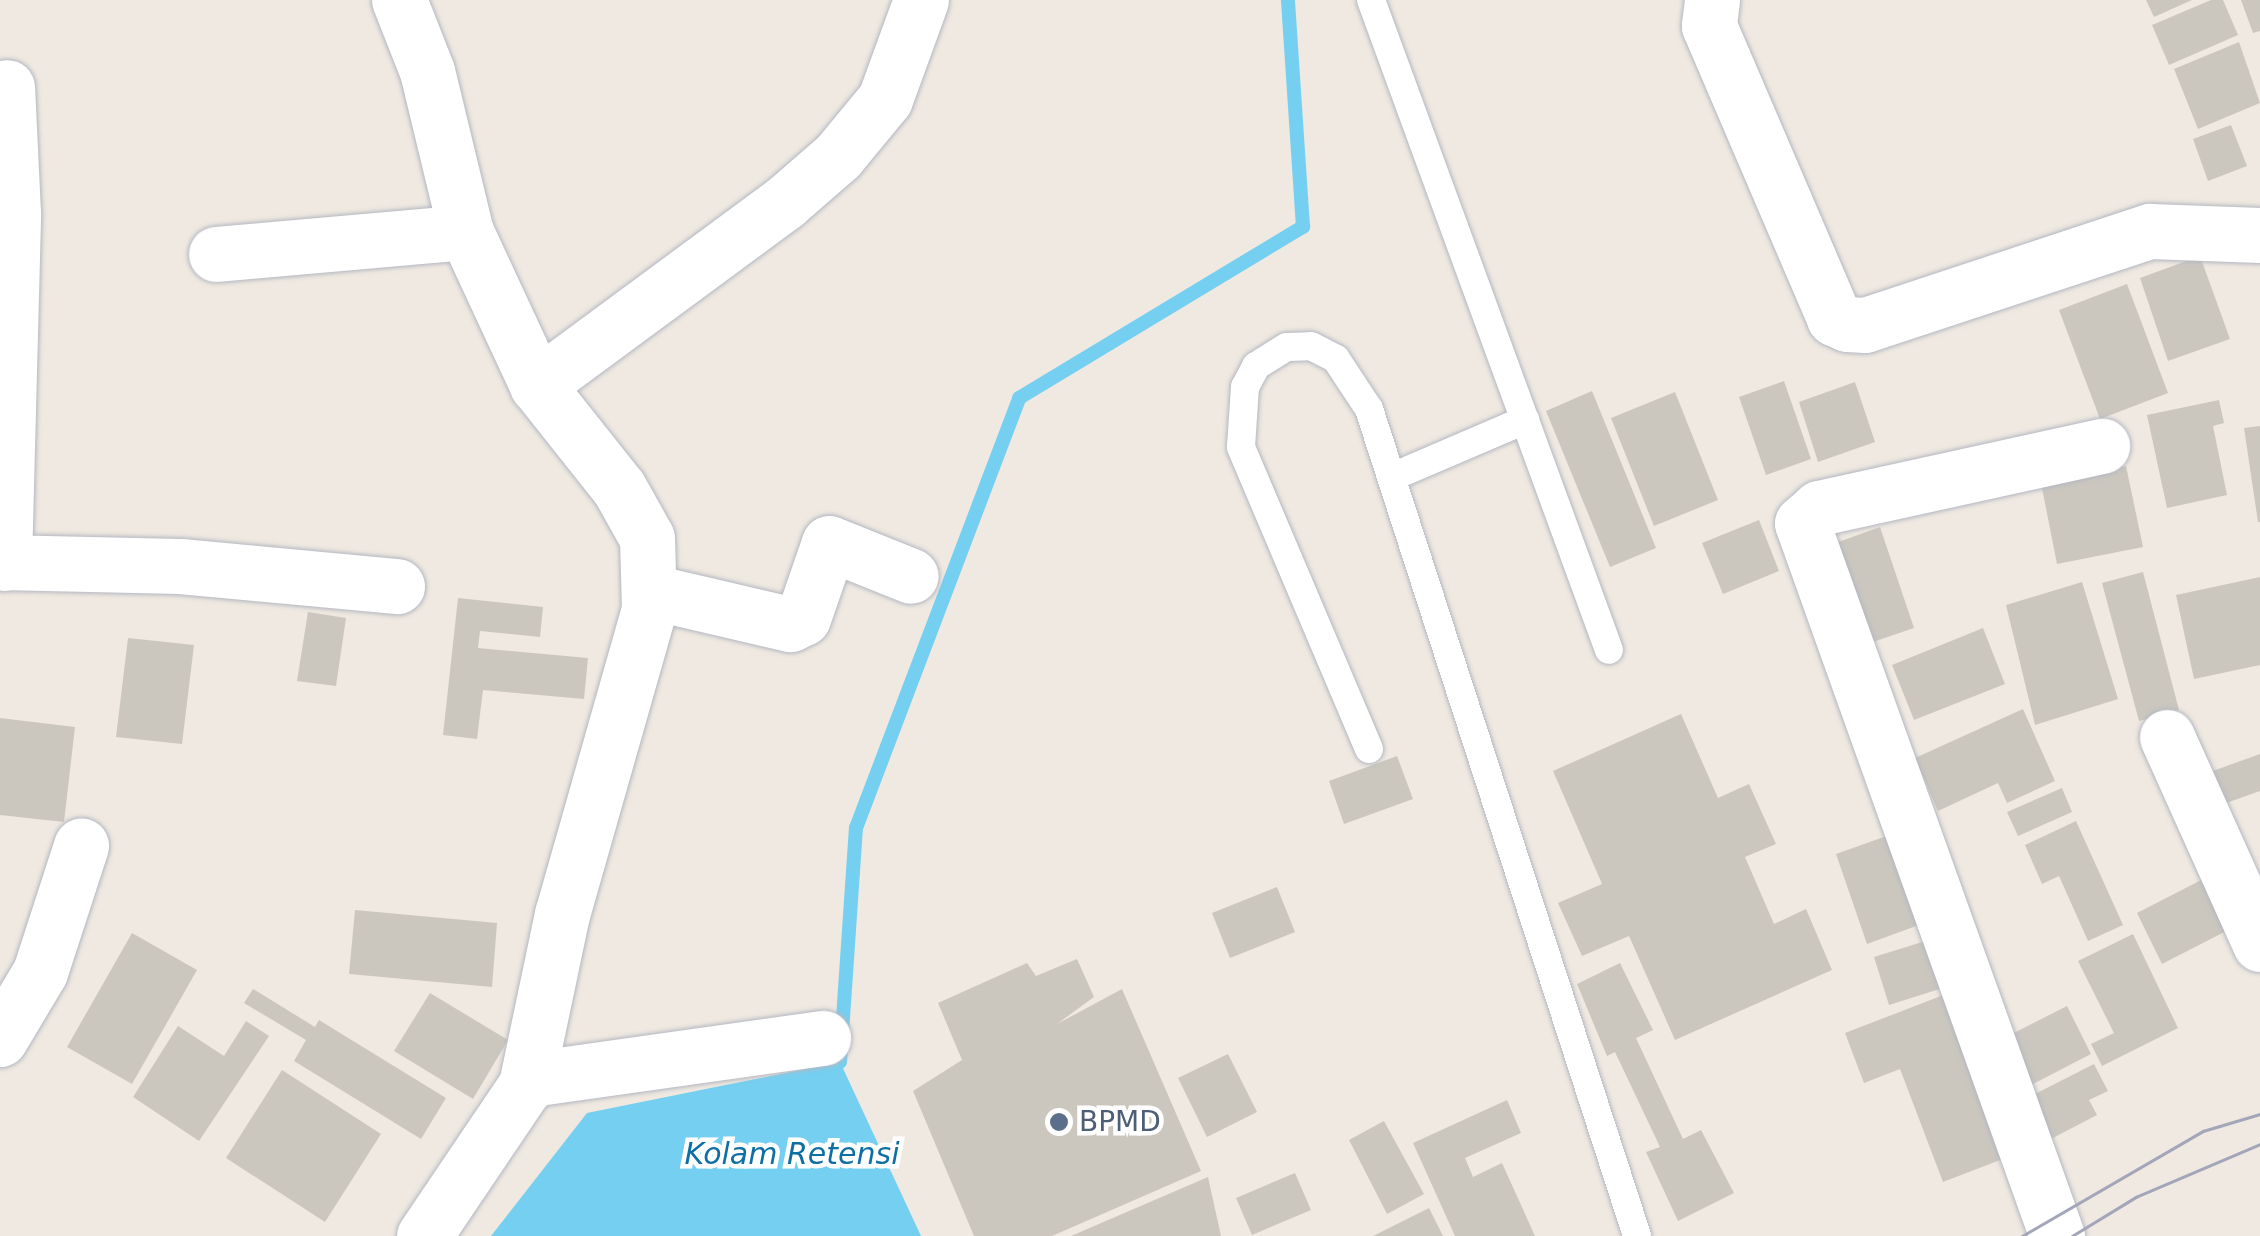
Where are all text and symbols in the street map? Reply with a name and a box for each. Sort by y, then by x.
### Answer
place label: BPMD [1079,1105,1161,1139]
marker: BPMD [1048,1111,1070,1133]
water label: Kolam Retensi [685,1136,899,1172]

